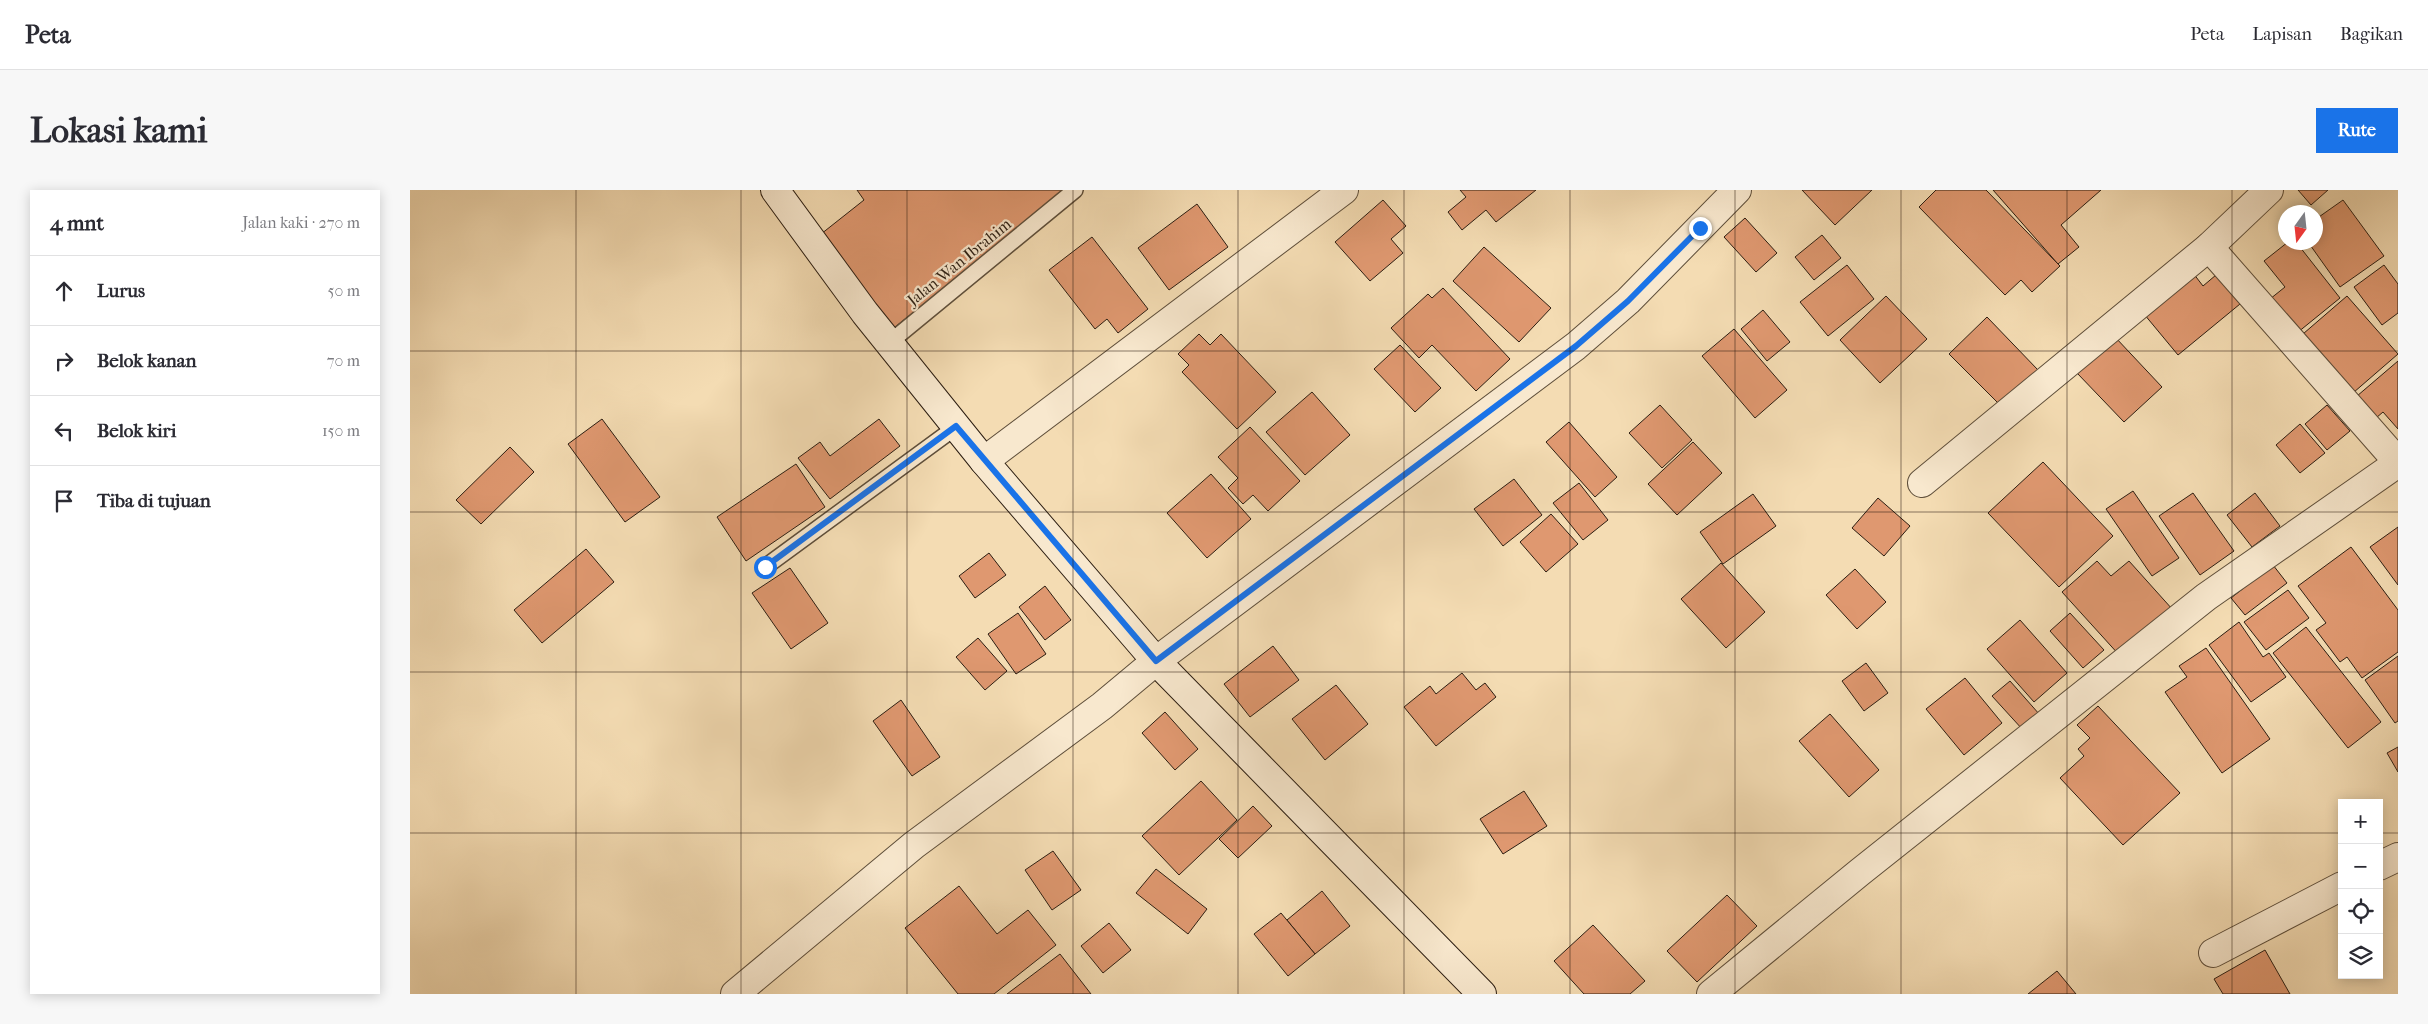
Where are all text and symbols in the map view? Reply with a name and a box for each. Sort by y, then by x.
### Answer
text: Peta [25,21,70,49]
text: Peta [2190,24,2224,45]
text: Lapisan [2252,24,2312,45]
text: Bagikan [2340,24,2403,45]
button: Rute [2316,108,2398,153]
text: Lokasi kami [30,110,207,151]
north arrow [2278,205,2323,250]
text: 4 mnt [50,211,104,235]
text: Jalan kaki · 270 m [242,213,360,232]
street label: Jalan Wan Ibrahim [902,214,1015,311]
route end [1689,217,1712,240]
icon: ahead [50,277,78,305]
text: Lurus [97,280,145,302]
text: 50 m [328,281,360,300]
icon: right [50,347,78,375]
text: Belok kanan [97,350,197,372]
text: 70 m [327,351,360,370]
icon: left [50,417,78,445]
text: Belok kiri [97,420,176,442]
text: 150 m [322,421,360,440]
icon: arrive [50,487,78,515]
text: Tiba di tujuan [97,490,211,512]
route start [754,556,777,579]
map controls [2338,799,2383,979]
button: + [2338,799,2383,844]
button: − [2338,844,2383,889]
button: locate [2338,889,2383,934]
button: layers [2338,934,2383,979]

